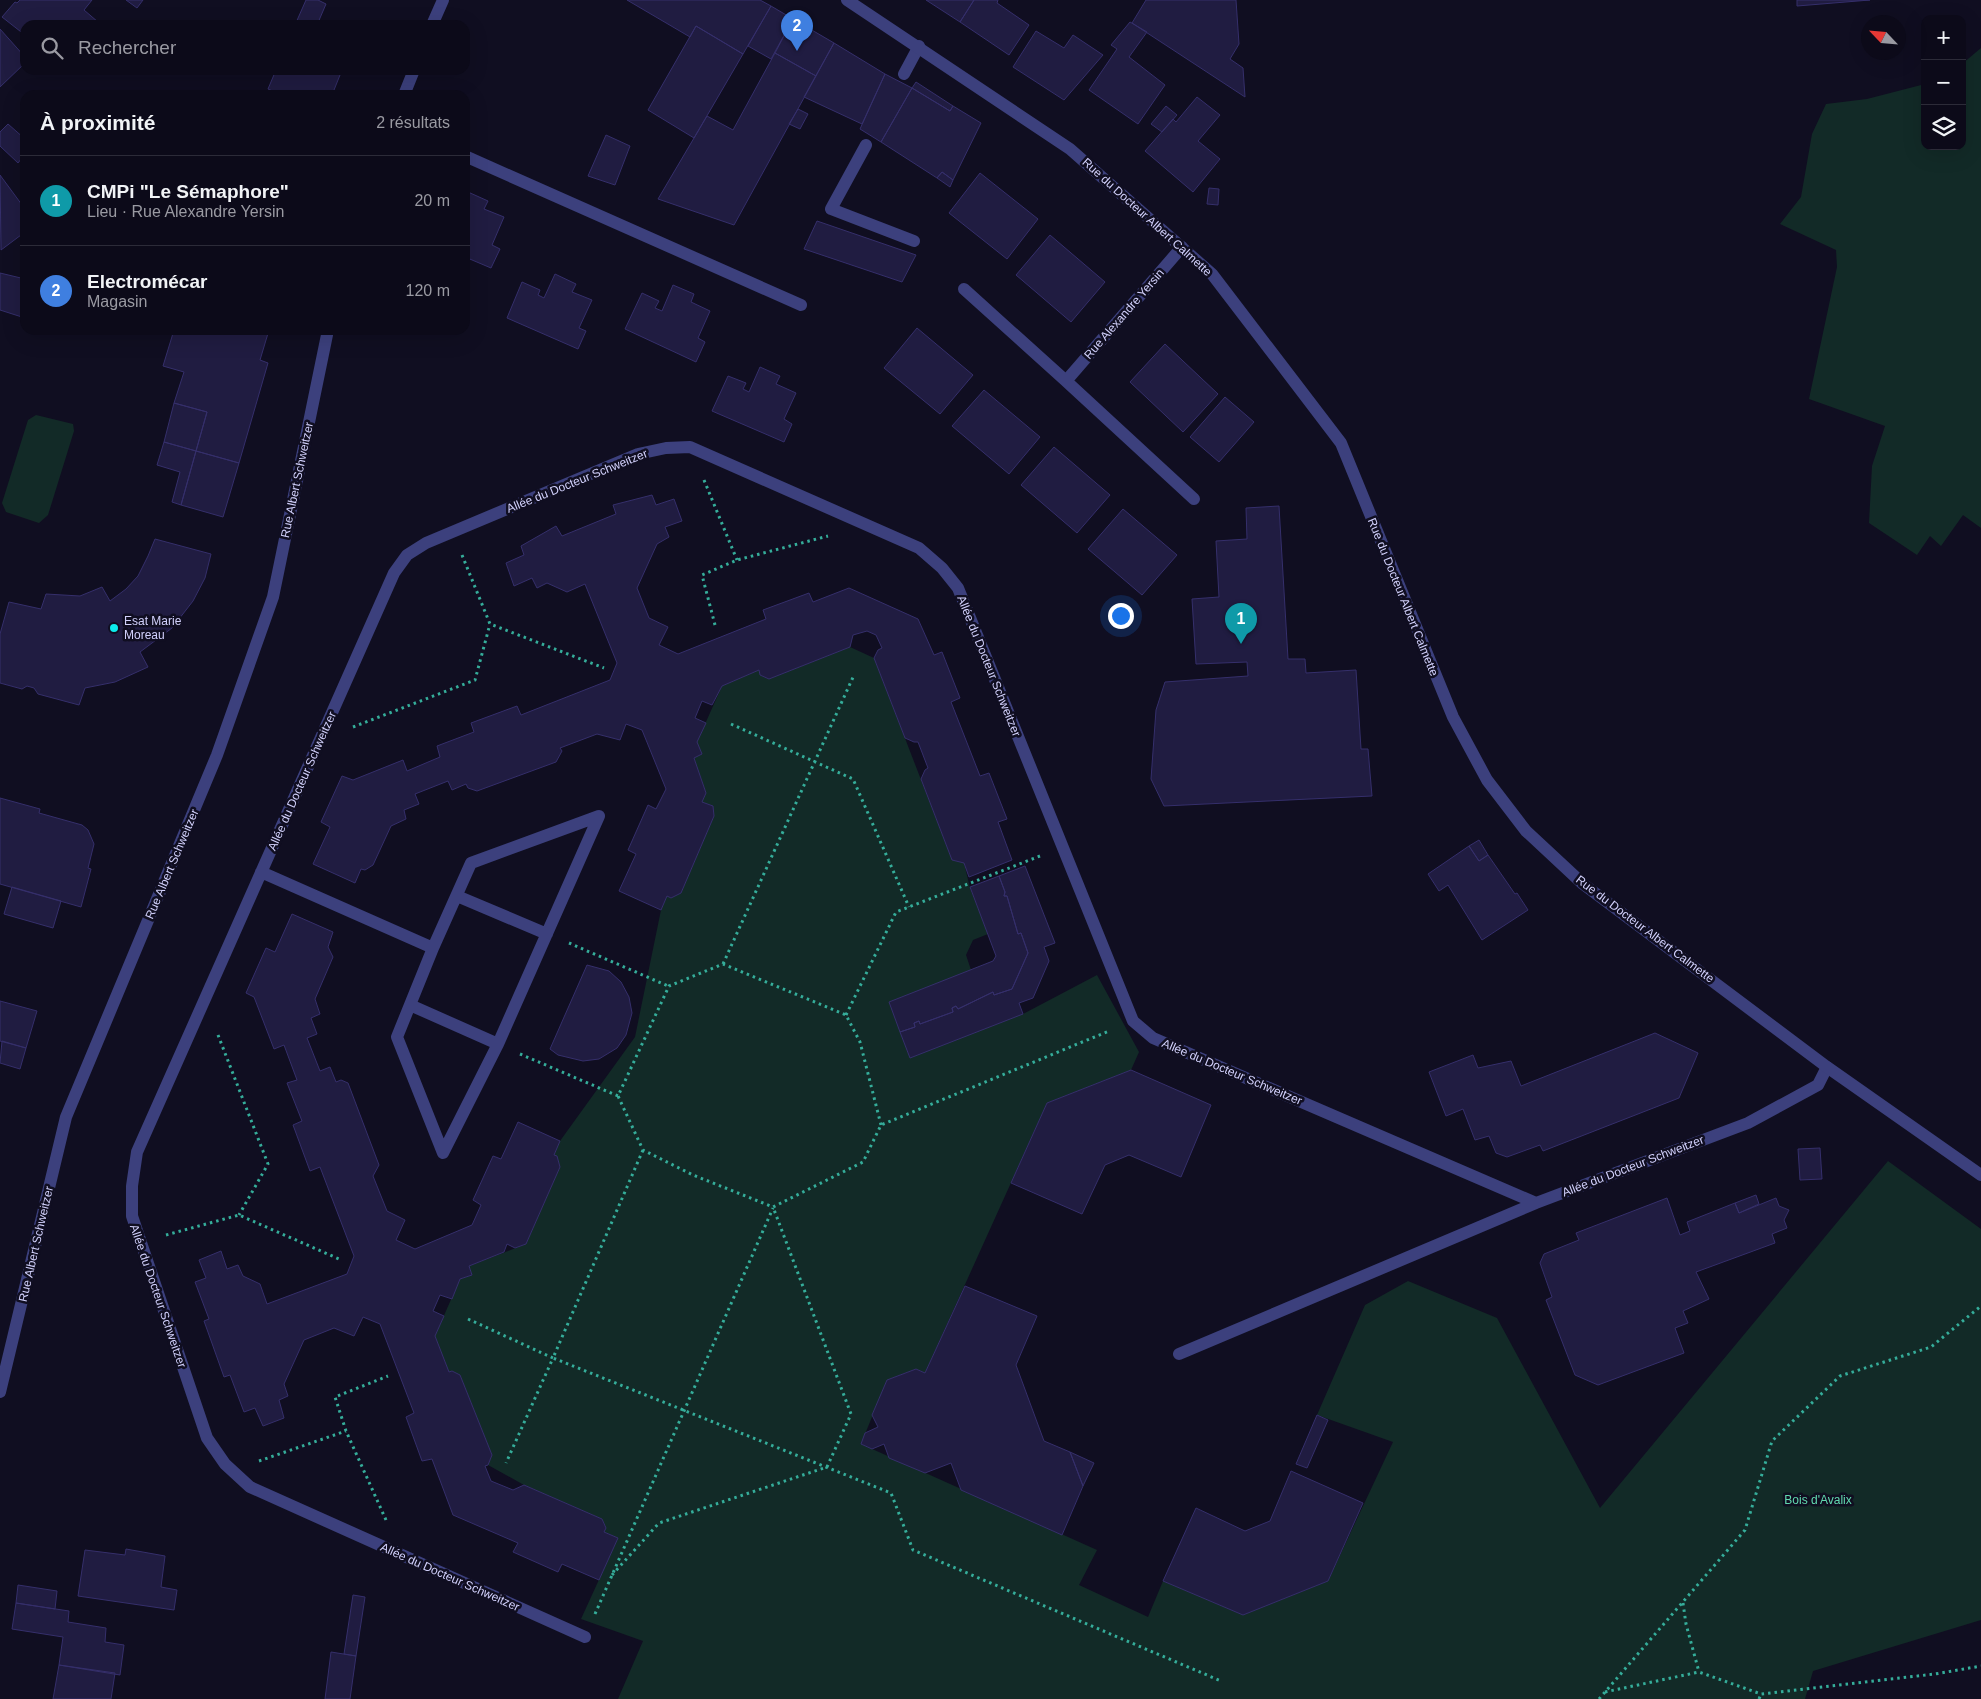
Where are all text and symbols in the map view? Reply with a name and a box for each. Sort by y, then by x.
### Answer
pin: 2 [781,10,813,51]
north arrow [1861,15,1906,60]
map controls [1921,15,1966,150]
button: + [1921,15,1966,60]
search box [20,20,470,75]
icon: search [38,34,66,62]
text: Rechercher [78,37,176,58]
button: − [1921,60,1966,105]
button: layers [1921,105,1966,150]
text: À proximité [40,111,156,134]
text: 2 résultats [376,114,450,131]
street label: Rue du Docteur Albert Calmette [1079,155,1215,279]
text: CMPi "Le Sémaphore" [87,181,289,202]
text: 1 [52,192,60,209]
text: 20 m [414,192,450,209]
text: Lieu · Rue Alexandre Yersin [87,203,284,220]
street label: Rue Alexandre Yersin [1081,266,1167,362]
text: Electromécar [87,271,207,292]
text: 2 [52,282,60,299]
text: 120 m [406,282,450,299]
text: Magasin [87,293,147,310]
street label: Rue Albert Schweitzer [278,421,316,539]
street label: Allée du Docteur Schweitzer [504,446,650,516]
street label: Rue du Docteur Albert Calmette [1365,516,1441,678]
street label: Allée du Docteur Schweitzer [954,593,1024,739]
your location [1108,603,1134,629]
pin: 1 [1225,603,1257,644]
place label: Esat Marie Moreau [124,614,182,642]
marker: Esat Marie Moreau [108,622,120,634]
street label: Allée du Docteur Schweitzer [265,709,339,853]
street label: Rue Albert Schweitzer [142,807,202,921]
street label: Rue du Docteur Albert Calmette [1573,872,1717,986]
street label: Allée du Docteur Schweitzer [1160,1036,1304,1108]
street label: Allée du Docteur Schweitzer [1560,1132,1706,1200]
street label: Rue Albert Schweitzer [16,1185,56,1303]
street label: Allée du Docteur Schweitzer [127,1222,189,1370]
park label: Bois d'Avalix [1784,1493,1852,1507]
street label: Allée du Docteur Schweitzer [378,1540,522,1614]

